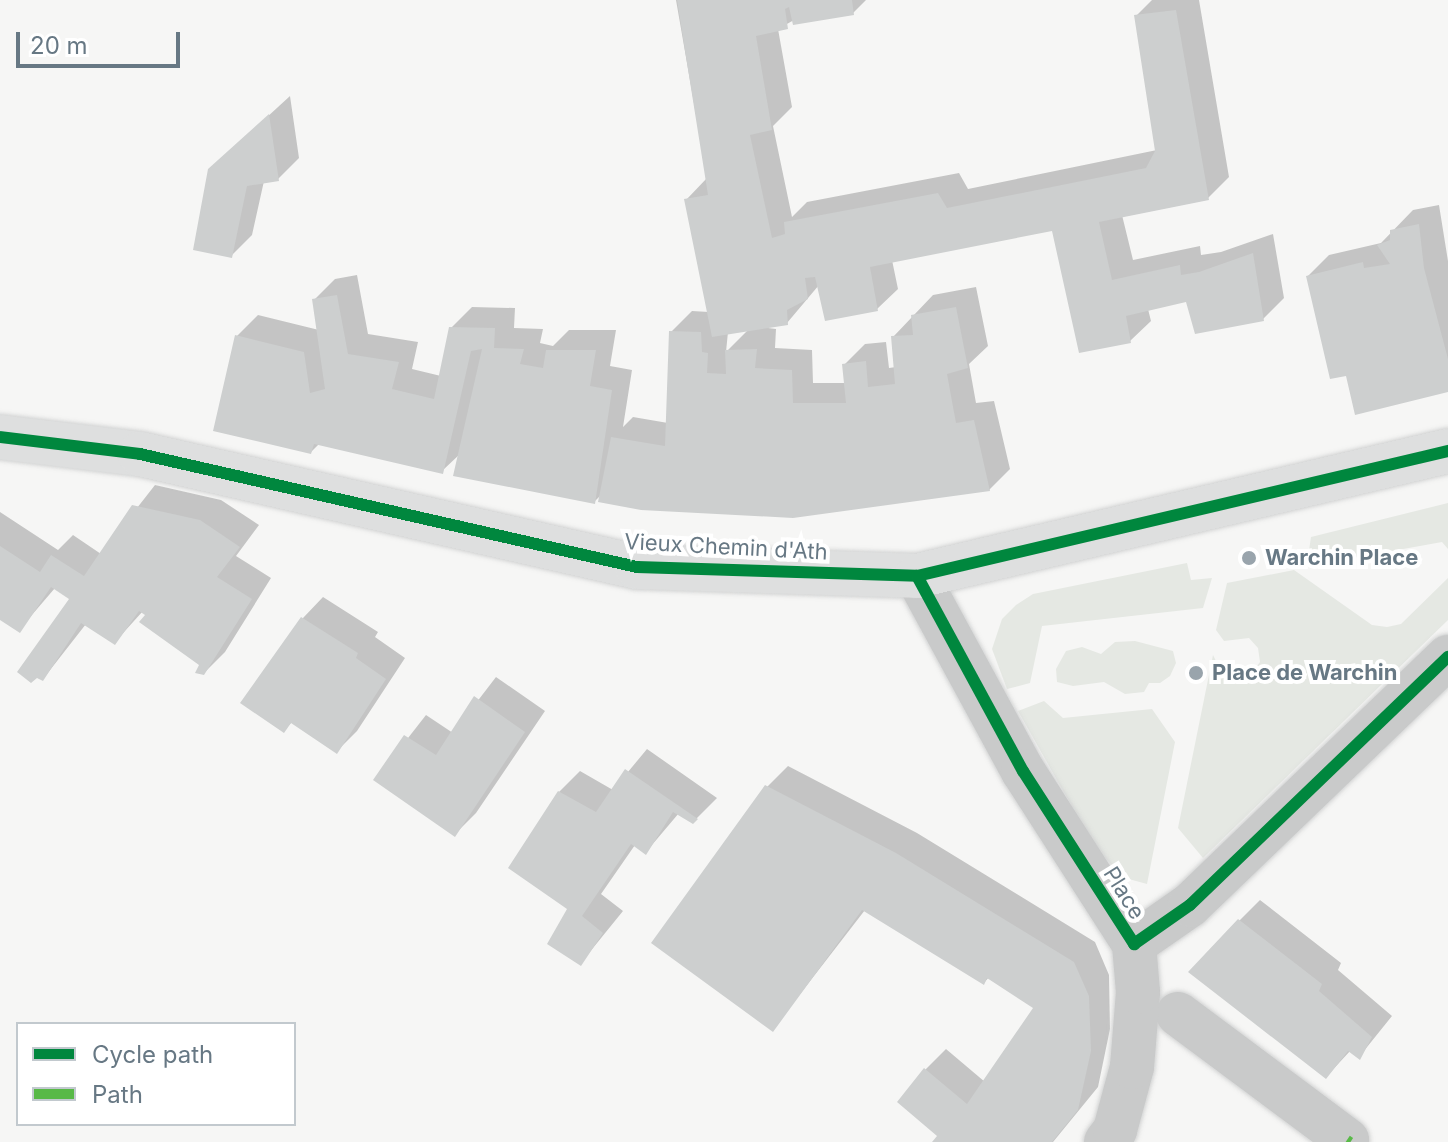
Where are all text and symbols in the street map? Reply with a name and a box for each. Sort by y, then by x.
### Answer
scale bar [20,16,184,66]
text: 20 m [30,31,88,60]
street label: Vieux Chemin d'Ath [624,528,828,566]
place label: Warchin Place [1265,545,1418,571]
marker: Warchin Place [1240,549,1258,567]
place label: Place de Warchin [1212,660,1397,686]
marker: Place de Warchin [1187,664,1205,682]
street label: Place [1098,862,1150,924]
legend [16,1022,296,1126]
text: Cycle path [92,1040,213,1069]
text: Path [92,1080,143,1109]

